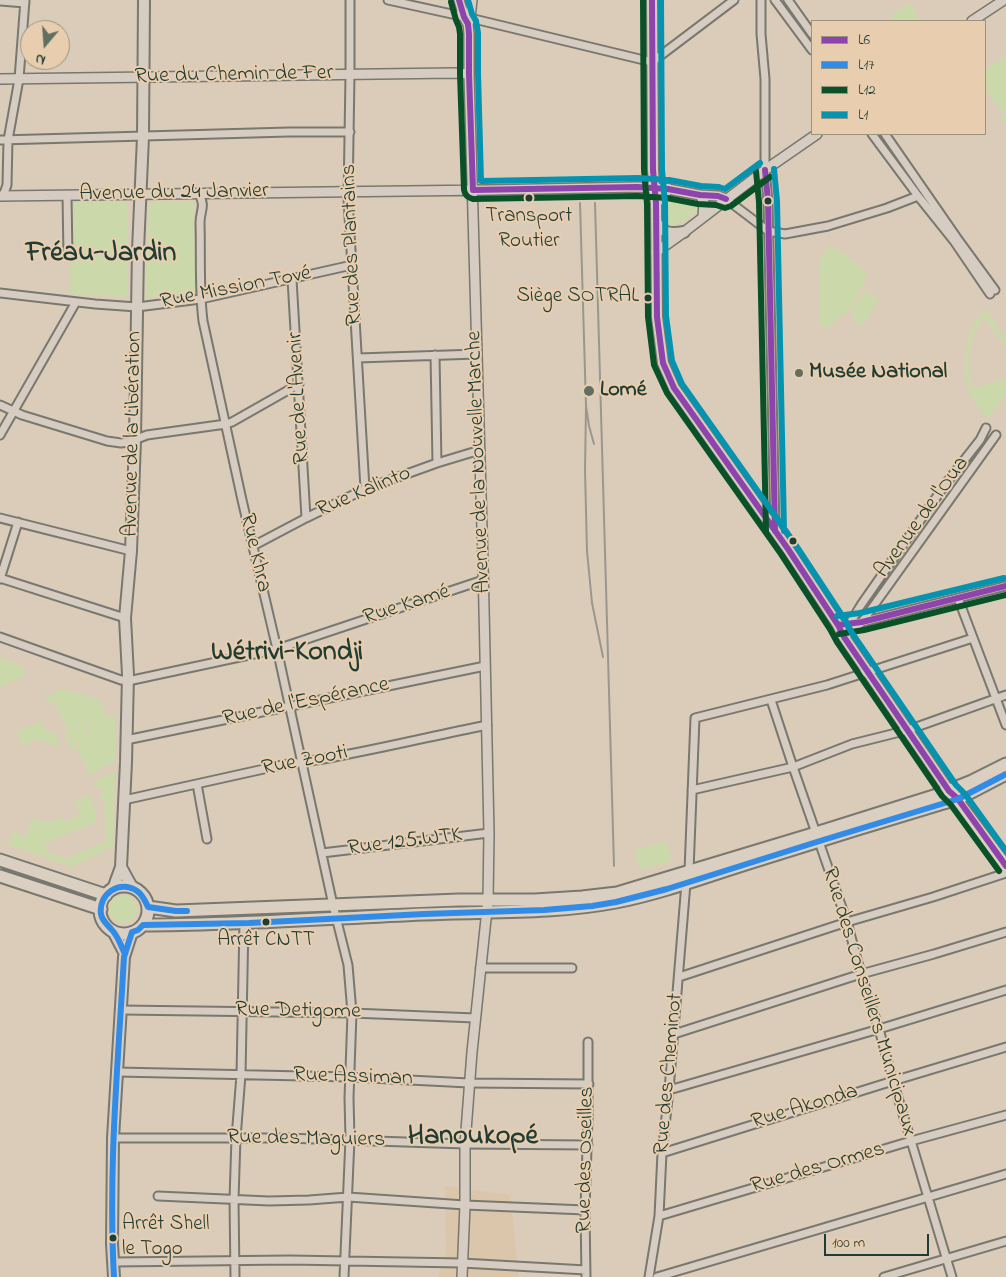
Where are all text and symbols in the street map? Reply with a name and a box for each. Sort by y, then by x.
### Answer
north arrow [20,20,70,70]
legend [811,20,986,135]
text: L6 [858,29,870,51]
text: N [33,47,48,70]
text: L17 [858,54,875,76]
street label: Rue du Chemin de Fer [134,61,334,91]
text: L12 [858,79,876,101]
text: L1 [858,104,868,126]
street label: Rue des Plantains [337,164,369,326]
street label: Avenue du 24 Janvier [79,179,269,209]
marker: Transport Routier [524,193,534,203]
unlabelled marker [763,196,773,206]
place label: Transport Routier [486,205,572,255]
district label: Fréau-Jardin [26,238,176,272]
street label: Rue Mission Tové [158,261,314,317]
place label: Siège SOTRAL [517,285,639,311]
marker: Siège SOTRAL [643,293,653,303]
street label: Avenue de la Nouvelle Marche [462,330,498,594]
street label: Avenue de la Libération [119,331,149,537]
street label: Rue de L'Avenir [283,331,317,465]
place label: Musée National [809,360,947,386]
marker: Musée National [793,367,805,379]
place label: Lomé [600,378,647,404]
marker: Lomé [582,384,596,398]
street label: Avenue de l'Oua [870,452,976,584]
street label: Rue Kalinto [313,461,415,525]
street label: Rue Khra [232,511,276,595]
unlabelled marker [788,536,798,546]
street label: Rue Kamé [360,580,454,632]
district label: Wétrivi-Kondji [211,637,363,671]
street label: Rue de l'Espérance [220,672,392,734]
street label: Rue Zooti [260,741,350,783]
street label: Rue 125.WTK [346,823,464,863]
street label: Rue des Conseillers Municipaux [814,864,922,1140]
marker: Arrêt CNTT [261,917,271,927]
place label: Arrêt CNTT [217,929,315,955]
street label: Rue des Cheminot [650,992,690,1156]
street label: Rue Detigome [235,998,361,1026]
street label: Rue Assiman [293,1063,413,1093]
street label: Rue Akonda [749,1079,861,1137]
street label: Rue des Oseilles [573,1086,601,1234]
district label: Hanoukopé [408,1121,538,1155]
street label: Rue des Maguiers [227,1125,385,1155]
street label: Rue des Ormes [748,1137,888,1201]
place label: Arrêt Shell le Togo [122,1213,210,1263]
scale bar [826,1224,931,1256]
text: 100 m [832,1232,865,1254]
marker: Arrêt Shell le Togo [108,1233,118,1243]

